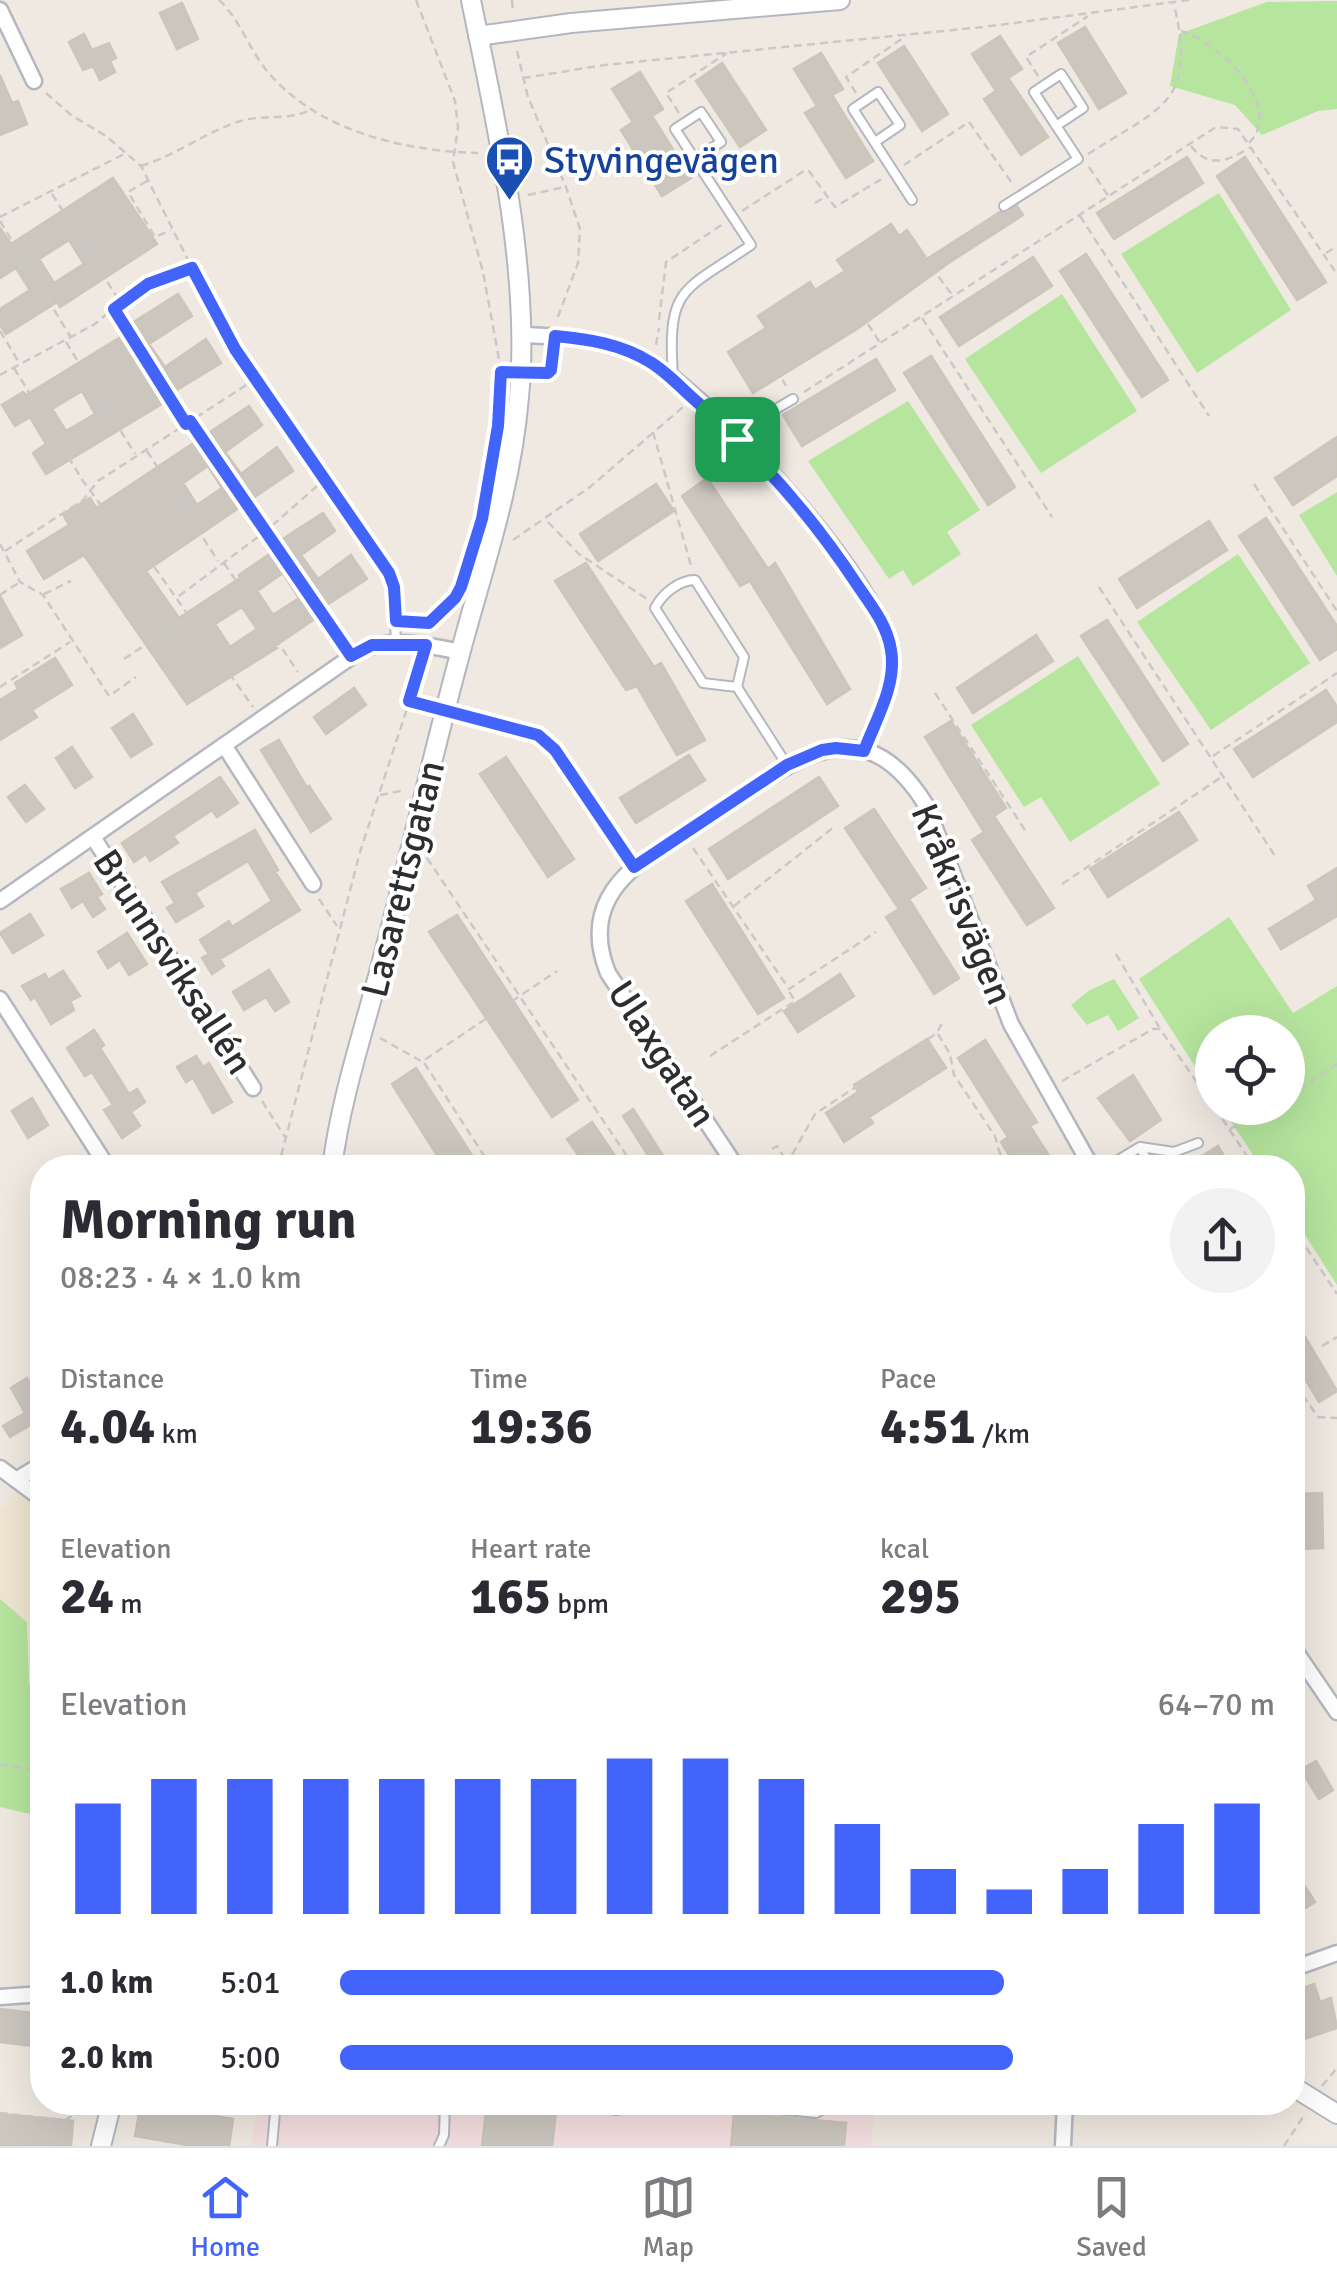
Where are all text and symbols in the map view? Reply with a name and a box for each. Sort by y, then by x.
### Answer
bus stop icon: Styvingevägen [483,134,535,202]
place label: Styvingevägen [544,137,779,184]
pin [695,397,780,482]
icon: arrive [710,412,765,467]
street label: Lasarettsgatan [351,756,455,1002]
street label: Kråkrisvägen [900,797,1024,1011]
street label: Brunnsviksallén [83,841,263,1083]
street label: Ulaxgatan [597,972,727,1136]
map controls [1195,1015,1305,1125]
button: locate [1195,1015,1305,1125]
text: Morning run [60,1186,357,1254]
button: share [1170,1188,1275,1293]
text: 08:23 · 4 × 1.0 km [60,1258,302,1297]
text: Distance [60,1362,164,1396]
text: Time [470,1362,528,1396]
text: Pace [880,1362,936,1396]
text: 4.04 [60,1396,155,1458]
text: 19:36 [470,1396,593,1458]
text: 4:51 [880,1396,976,1458]
text: km [155,1417,198,1451]
text: /km [976,1417,1030,1451]
text: Elevation [60,1532,172,1566]
text: Heart rate [470,1532,592,1566]
text: kcal [880,1532,929,1566]
text: 24 [60,1566,114,1628]
text: 165 [470,1566,551,1628]
text: 295 [880,1566,961,1628]
text: m [114,1587,143,1621]
text: bpm [551,1587,609,1621]
text: Elevation [60,1685,187,1724]
text: 64–70 m [1158,1685,1275,1724]
text: 1.0 km [60,1963,153,2002]
text: 5:01 [220,1963,280,2002]
text: 2.0 km [60,2038,153,2077]
text: 5:00 [220,2038,280,2077]
tab: Home [190,2170,260,2264]
tab: Map [641,2170,696,2264]
tab: Saved [1076,2170,1147,2264]

